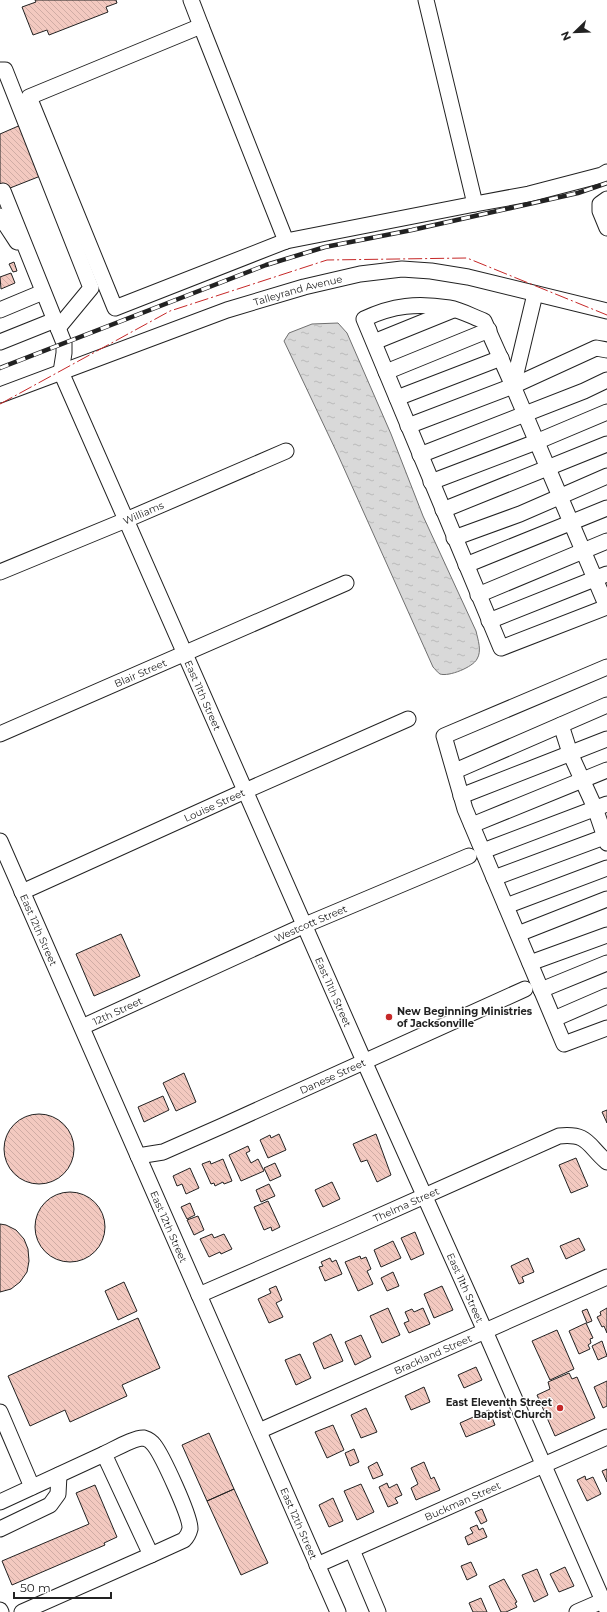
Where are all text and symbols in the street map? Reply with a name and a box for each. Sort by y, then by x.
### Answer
north arrow [555,12,595,52]
text: N [558,29,574,43]
street label: Talleyrand Avenue [252,272,344,308]
street label: Williams [121,498,166,527]
street label: Blair Street [112,656,168,690]
street label: East 11th Street [182,658,224,732]
street label: Louise Street [182,786,247,824]
street label: East 12th Street [18,892,60,968]
street label: Westcott Street [272,902,349,945]
street label: East 11th Street [312,955,355,1029]
street label: 12th Street [91,994,144,1028]
place label: New Beginning Ministries of Jacksonville [397,1005,533,1030]
marker: New Beginning Ministries of Jacksonville [384,1012,394,1022]
street label: Danese Street [298,1056,367,1097]
street label: Thelma Street [371,1184,441,1225]
street label: East 12th Street [148,1189,190,1265]
street label: East 11th Street [444,1251,487,1325]
street label: Brackland Street [392,1331,474,1377]
place label: East Eleventh Street Baptist Church [446,1396,553,1421]
marker: East Eleventh Street Baptist Church [555,1403,565,1413]
street label: Buckman Street [422,1478,503,1523]
street label: East 12th Street [278,1485,321,1561]
scale bar [14,1574,111,1600]
text: 50 m [20,1580,51,1595]

